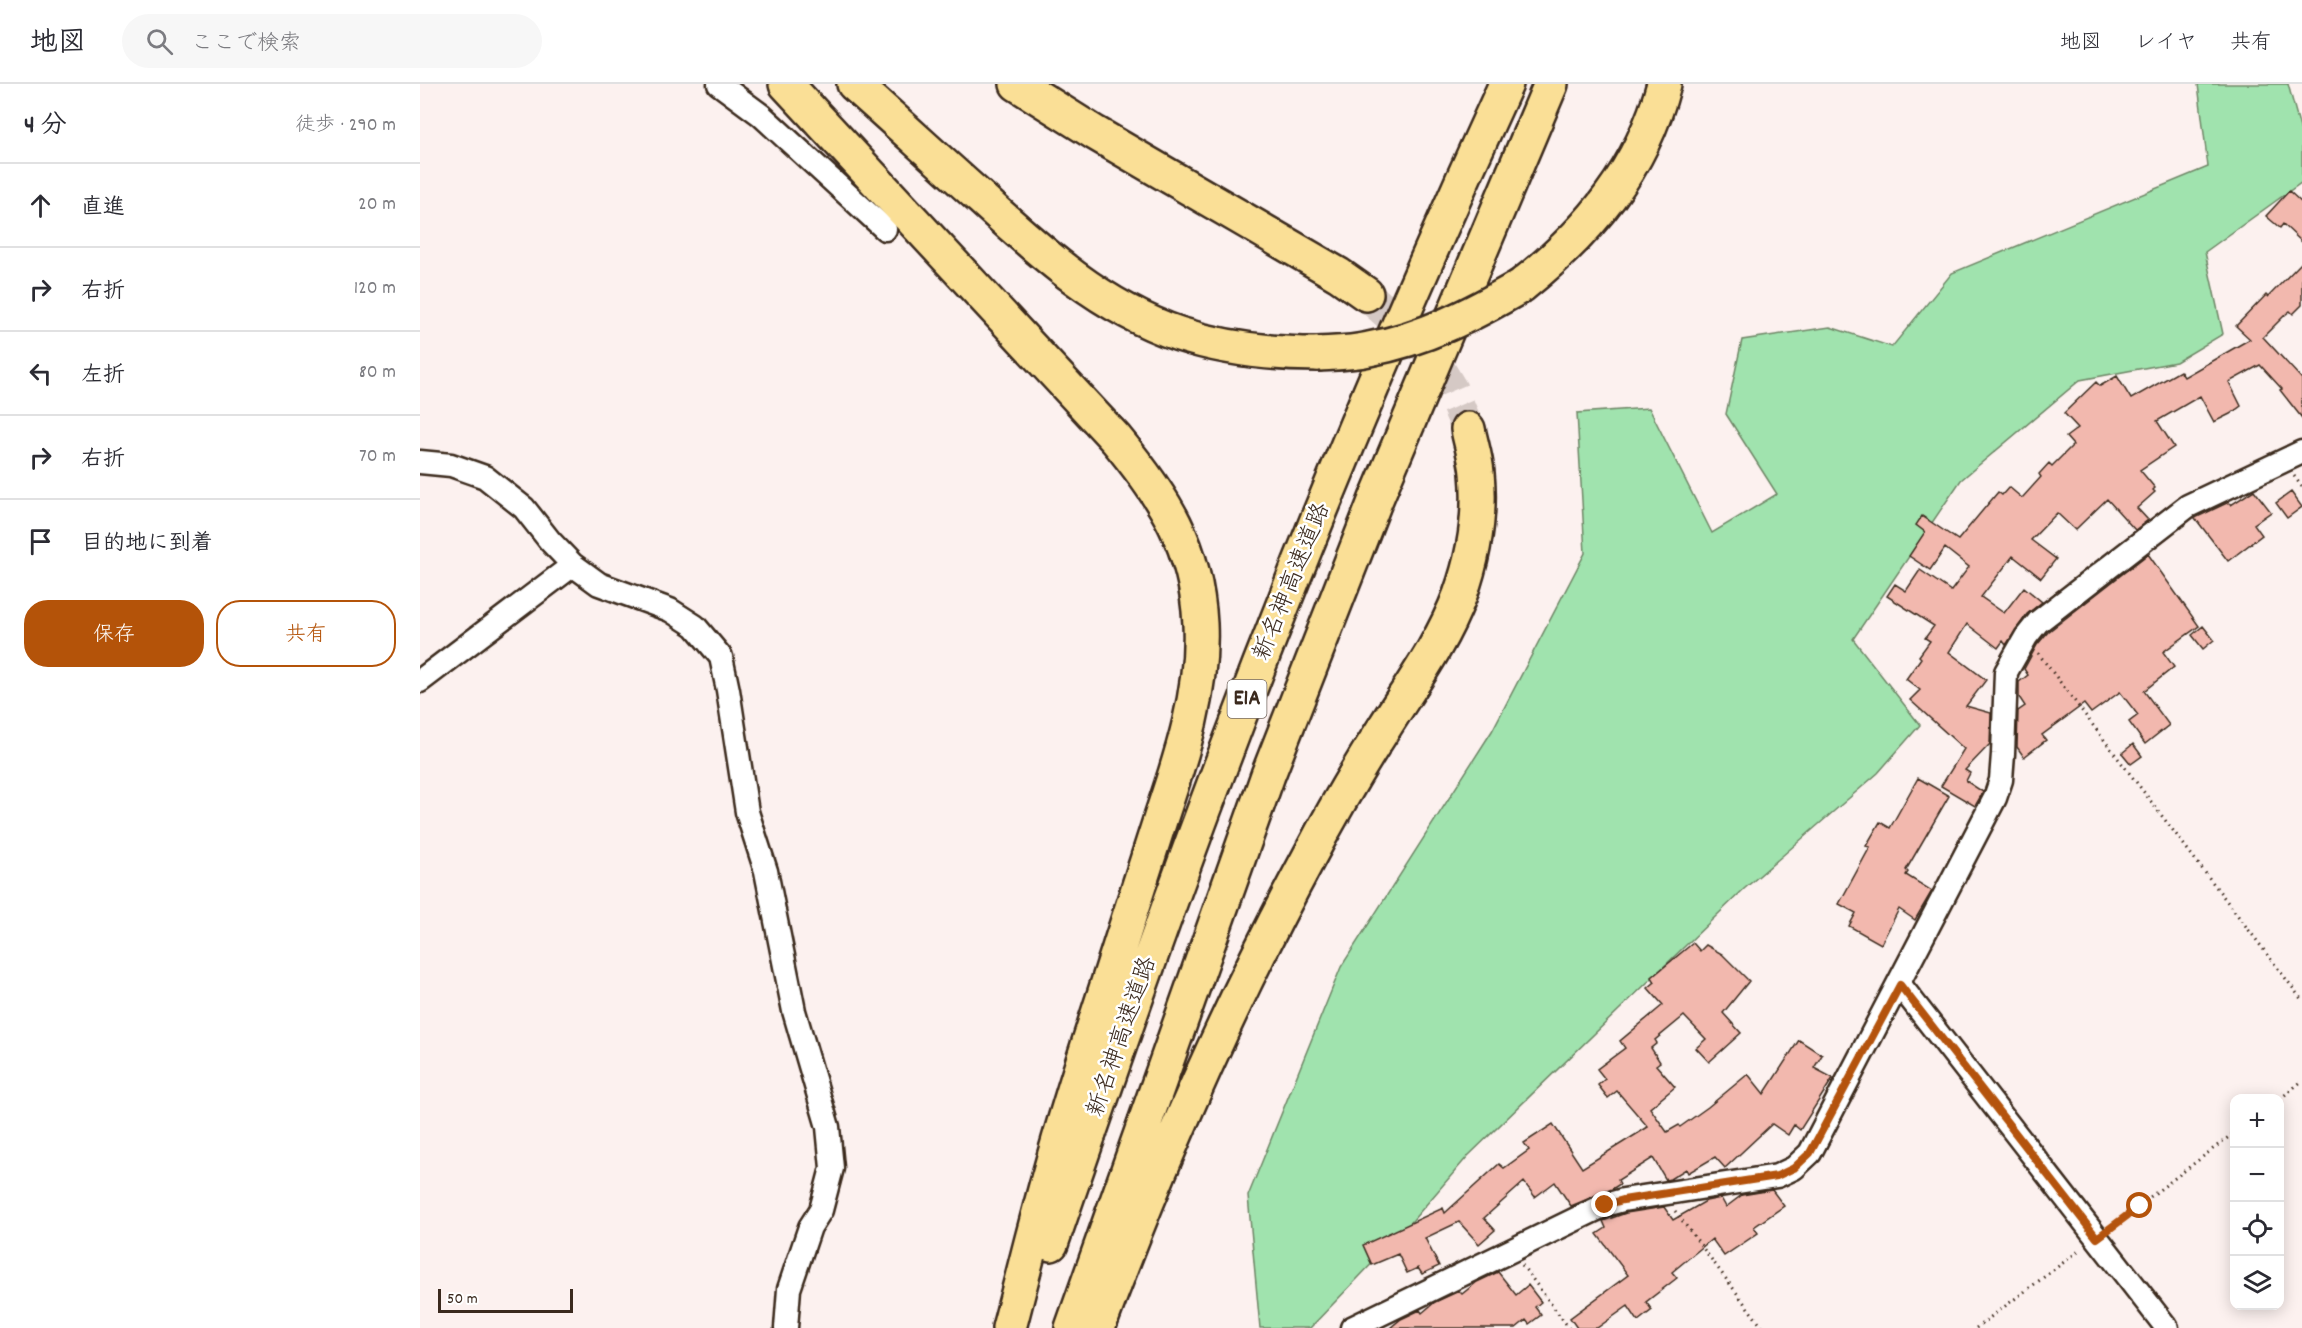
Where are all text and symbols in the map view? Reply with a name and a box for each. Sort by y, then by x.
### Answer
search box [122,14,542,68]
text: 地図 [30,25,86,65]
icon: search [143,25,176,58]
text: ここで検索 [191,29,301,60]
text: 地図 [2060,29,2102,59]
text: レイヤ [2135,29,2197,59]
text: 共有 [2230,29,2272,59]
text: 4 分 [24,108,67,145]
text: 徒歩 · 290 m [295,112,396,140]
icon: ahead [24,189,57,222]
text: 20 m [358,191,396,219]
text: 直進 [81,193,125,224]
icon: right [24,273,57,306]
text: 120 m [354,275,396,303]
text: 右折 [81,277,125,308]
icon: left [24,357,57,390]
text: 80 m [359,359,396,387]
text: 左折 [81,361,125,392]
icon: right [24,441,57,474]
text: 70 m [359,443,396,471]
text: 右折 [81,445,125,476]
street label: 新名神高速道路 [1246,498,1340,666]
icon: arrive [24,525,57,558]
text: 目的地に到着 [81,529,213,560]
button: 保存 [24,600,204,667]
button: 共有 [216,600,396,667]
road number: E1A [1228,680,1266,718]
street label: 新名神高速道路 [1080,952,1166,1122]
map controls [2230,1094,2284,1310]
button: + [2230,1094,2284,1148]
button: − [2230,1148,2284,1202]
route end [1591,1191,1617,1217]
route start [2126,1192,2152,1218]
button: locate [2230,1202,2284,1256]
button: layers [2230,1256,2284,1310]
scale bar [438,1286,573,1314]
text: 50 m [447,1288,478,1311]

